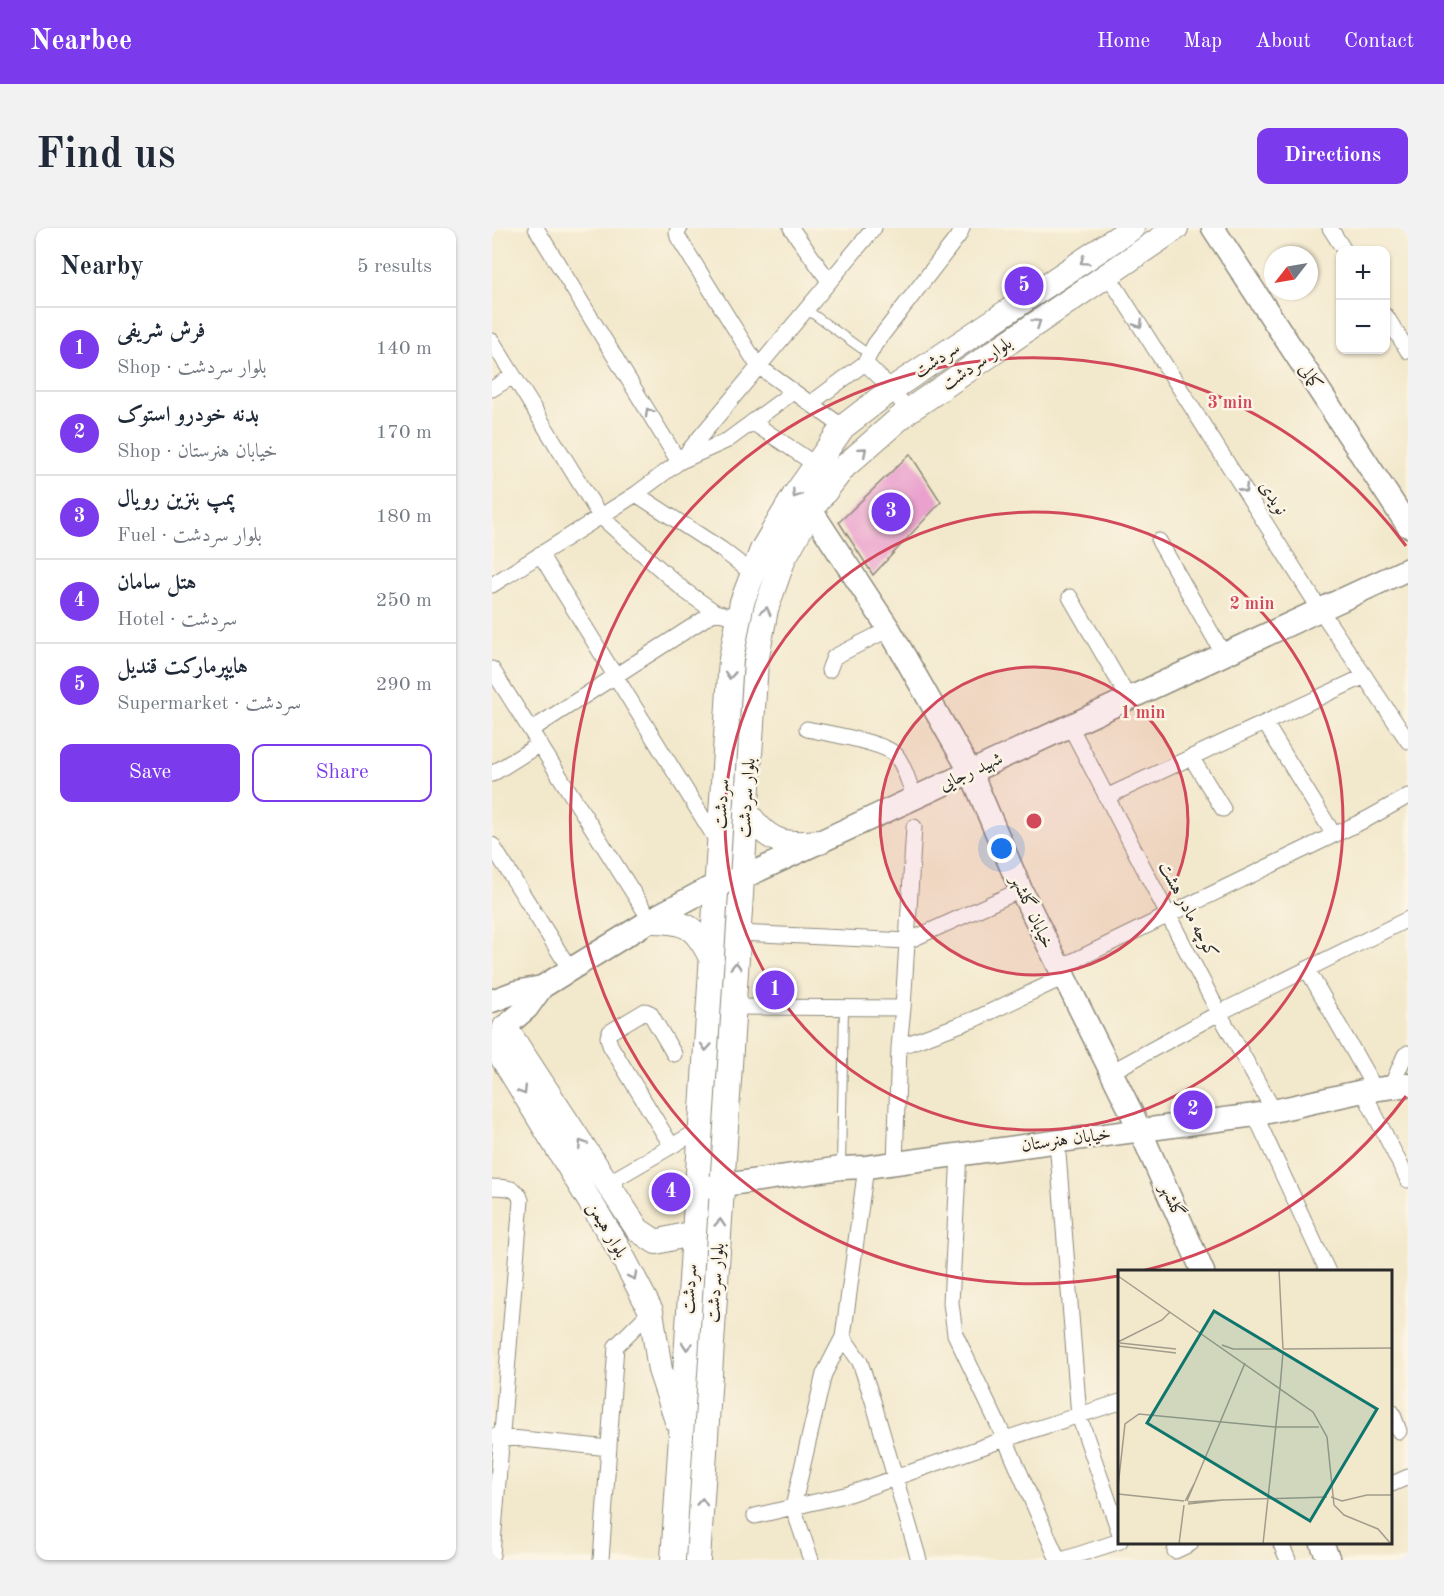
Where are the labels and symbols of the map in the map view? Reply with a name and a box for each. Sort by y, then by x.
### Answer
north arrow [1264,246,1318,300]
one-way arrow [1079,254,1090,265]
pin: 5 [1004,264,1044,308]
one-way arrow [1132,317,1143,328]
one-way arrow [1030,319,1041,330]
street label: بلوار سردشت [939,334,1016,396]
street label: سردشت [911,339,964,383]
street label: کمالی [1295,360,1326,393]
text: 3 min [1207,394,1253,412]
one-way arrow [644,408,656,418]
one-way arrow [856,447,867,458]
street label: نویدی [1255,478,1290,519]
one-way arrow [1236,482,1247,493]
one-way arrow [792,487,803,498]
pin: 3 [872,490,910,534]
text: 2 min [1229,595,1275,613]
one-way arrow [759,607,771,617]
one-way arrow [724,670,737,679]
text: 1 min [1120,704,1166,722]
street label: شهید رجایی [936,750,1006,796]
street label: بلوار سردشت [735,757,761,839]
street label: سردشت [711,778,735,830]
centre of rings [1024,811,1044,831]
your location [987,834,1016,863]
street label: کوچه مادر هشت [1152,859,1221,963]
street label: خیابان گلشهر [1005,870,1059,952]
one-way arrow [729,961,742,970]
pin: 1 [756,968,794,1012]
one-way arrow [700,1042,713,1051]
one-way arrow [515,1085,527,1095]
pin: 2 [1174,1088,1212,1132]
street label: خیابان هنرستان [1020,1125,1112,1156]
one-way arrow [578,1139,589,1150]
pin: 4 [652,1170,690,1214]
street label: گلشهر [1154,1178,1190,1222]
street label: بلوار هیمن [582,1199,630,1262]
one-way arrow [713,1219,726,1228]
street label: بلوار سردشت [704,1242,730,1324]
street label: سردشت [679,1263,703,1315]
one-way arrow [626,1270,638,1281]
inset map [1118,1270,1393,1545]
one-way arrow [680,1342,693,1351]
one-way arrow [695,1497,708,1506]

